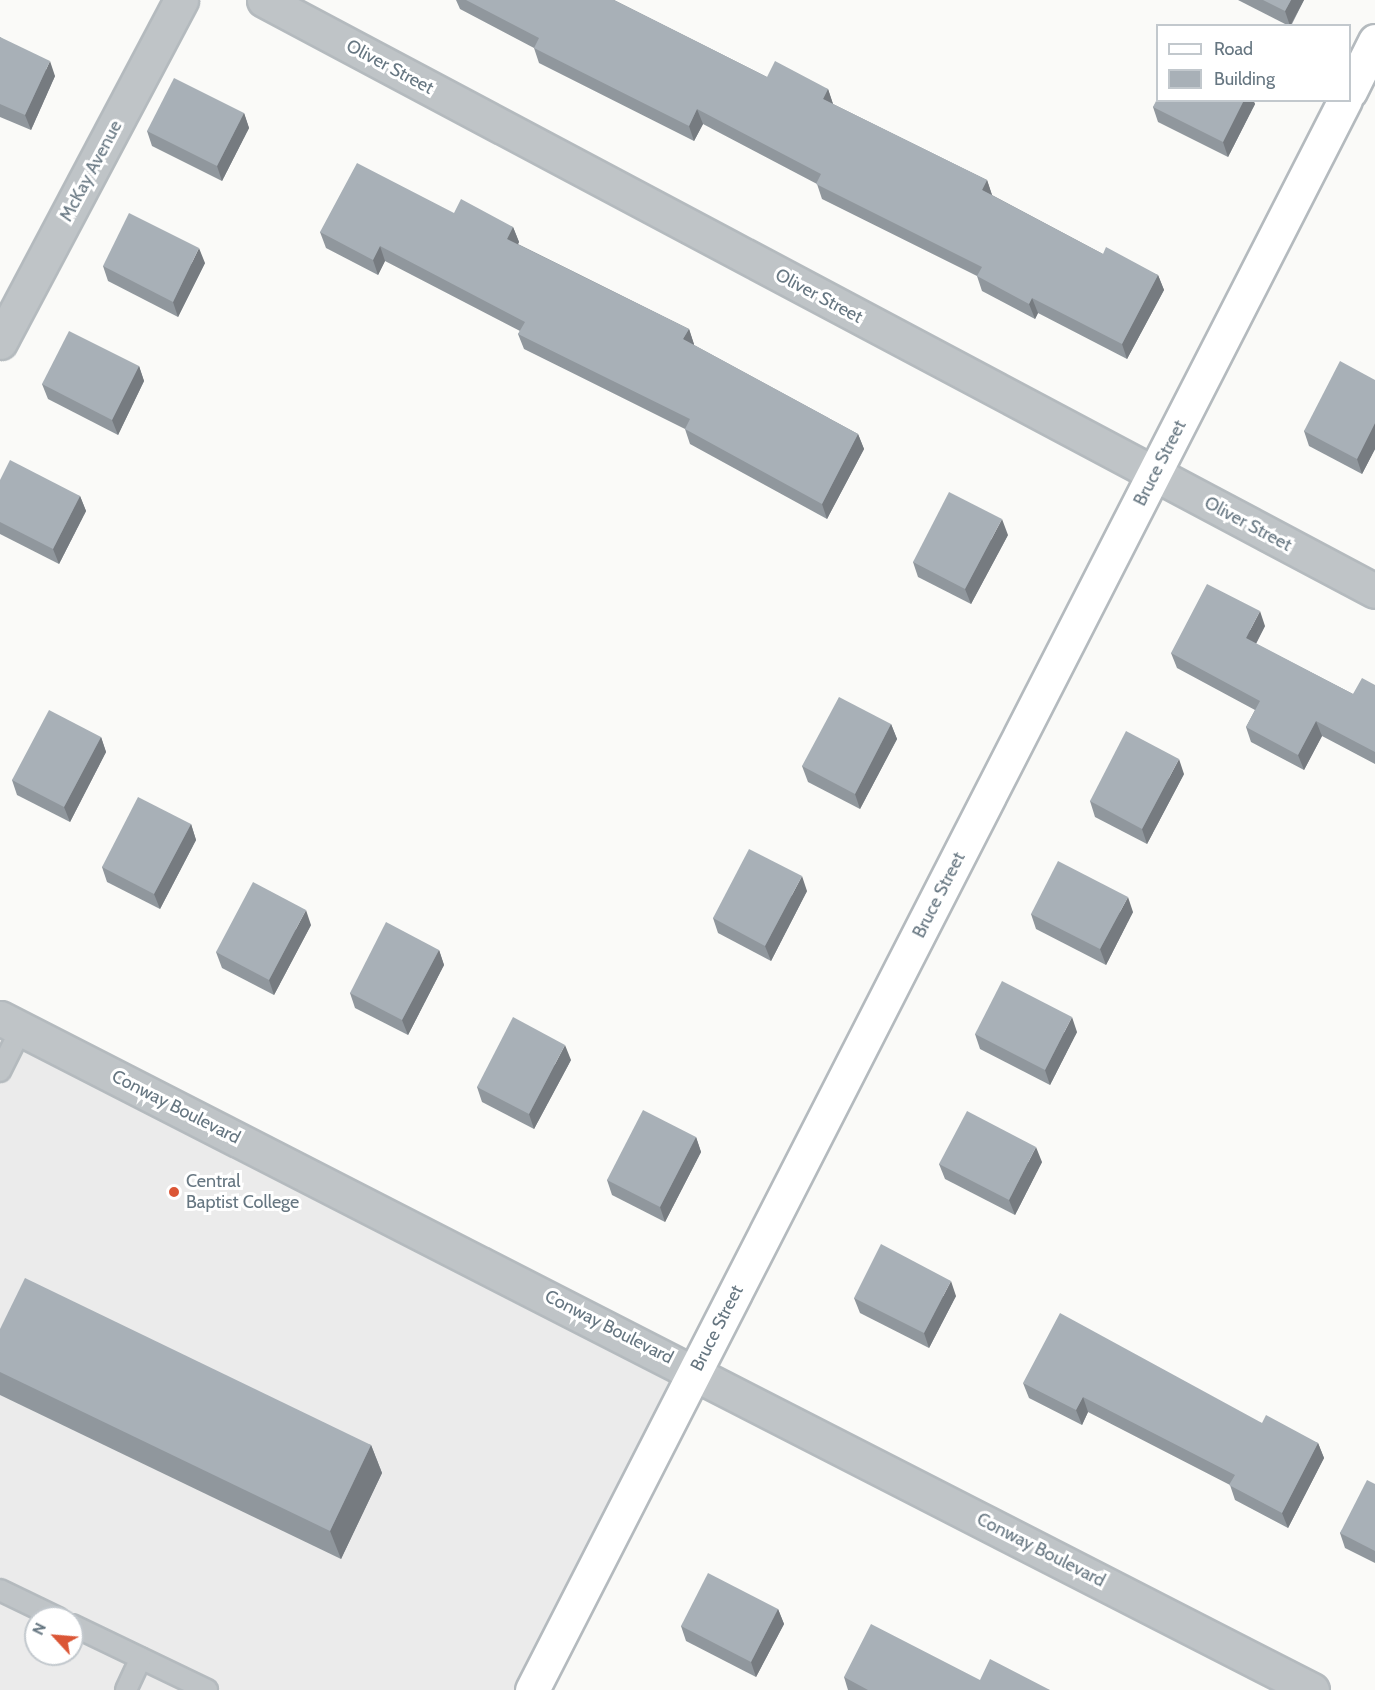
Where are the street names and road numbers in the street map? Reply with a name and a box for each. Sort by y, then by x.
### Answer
street label: Oliver Street [343,35,437,99]
street label: McKay Avenue [55,117,127,225]
street label: Oliver Street [772,264,866,328]
street label: Bruce Street [1129,417,1191,509]
street label: Oliver Street [1201,492,1295,556]
street label: Bruce Street [908,849,970,941]
street label: Conway Boulevard [108,1065,244,1149]
street label: Bruce Street [686,1282,748,1374]
street label: Conway Boulevard [541,1285,677,1369]
street label: Conway Boulevard [973,1508,1109,1592]

